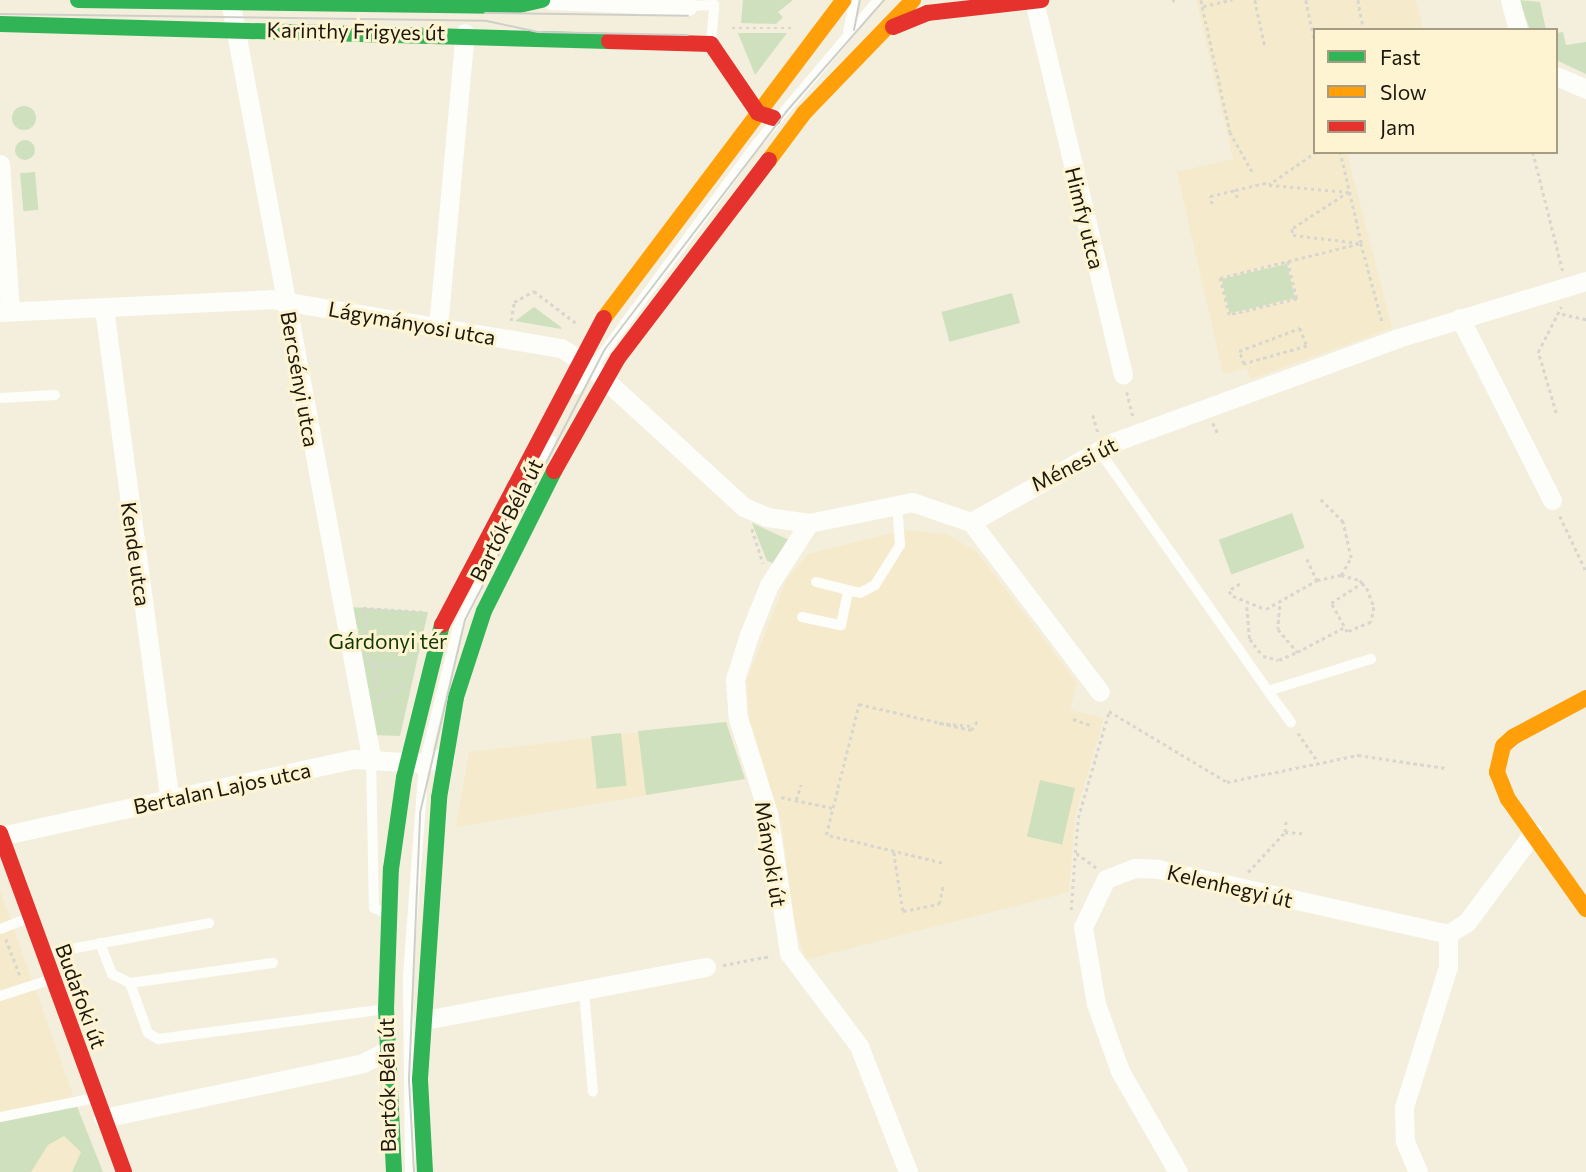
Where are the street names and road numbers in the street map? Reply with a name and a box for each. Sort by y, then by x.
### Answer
street label: Karinthy Frigyes út [267,17,445,45]
street label: Himfy utca [1060,164,1110,272]
street label: Lágymányosi utca [326,296,498,350]
street label: Bercsényi utca [276,309,324,449]
street label: Ménesi út [1027,432,1121,496]
street label: Bartók Béla út [464,454,548,586]
street label: Kende utca [116,500,156,608]
street label: Bertalan Lajos utca [131,757,313,819]
street label: Mányoki út [750,799,792,909]
street label: Kelenhegyi út [1165,859,1295,913]
street label: Budafoki út [50,940,112,1052]
street label: Bartók Béla út [373,1017,401,1153]

